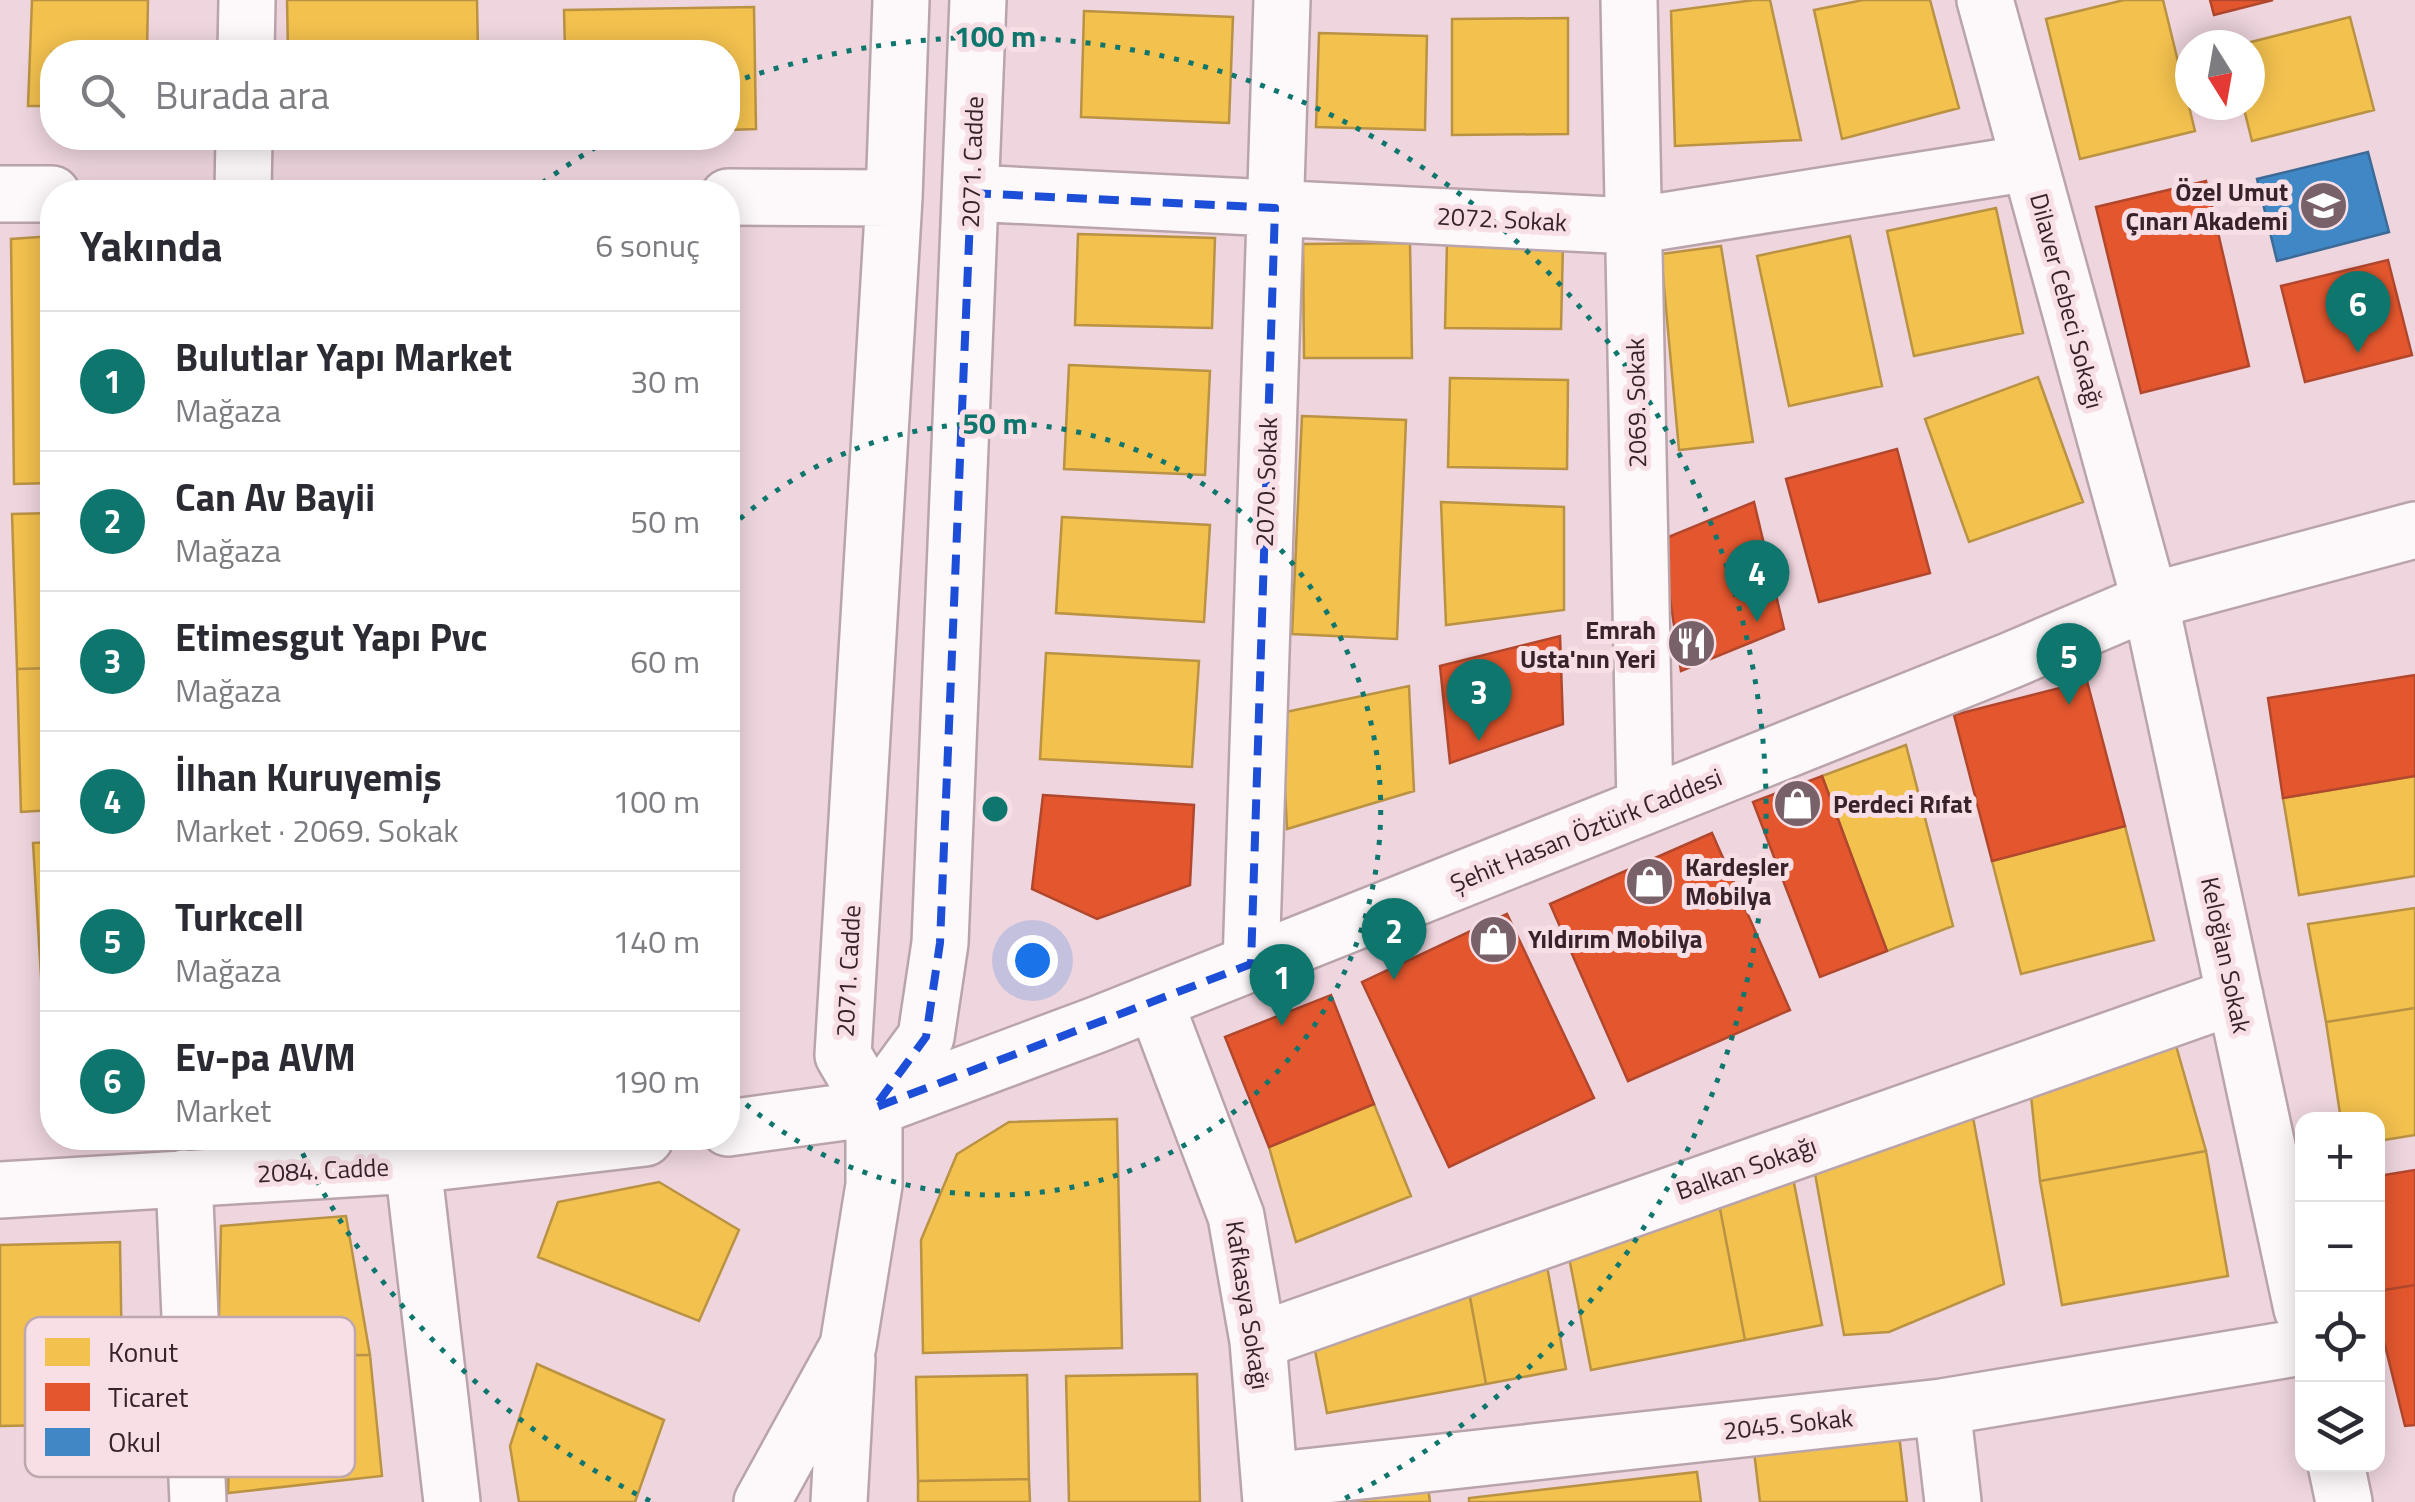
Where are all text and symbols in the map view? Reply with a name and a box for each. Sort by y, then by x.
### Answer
text: 100 m [954,13,1036,59]
north arrow [2175,30,2265,120]
search box [40,40,740,150]
text: Burada ara [155,66,330,124]
icon: search [75,68,130,123]
street label: 2071. Cadde [951,95,993,229]
place label: Özel Umut Çınarı Akademi [2126,173,2288,240]
school or university icon: Özel Umut Çınarı Akademi [2297,180,2349,232]
street label: Dilaver Cebeci Sokağı [2020,189,2114,413]
street label: 2072. Sokak [1436,197,1568,241]
text: Yakında [80,213,222,277]
text: 6 sonuç [595,221,700,269]
pin: 6 [2326,270,2390,353]
text: Bulutlar Yapı Market [175,328,512,386]
street label: 2069. Sokak [1616,338,1656,468]
text: 1 [104,357,121,405]
text: 30 m [630,357,700,405]
text: Mağaza [175,386,281,434]
text: 50 m [962,400,1028,446]
street label: 2070. Sokak [1245,416,1287,548]
text: Can Av Bayii [175,468,375,526]
text: 2 [104,497,121,545]
text: 50 m [630,497,700,545]
text: Mağaza [175,526,281,574]
pin: 4 [1724,540,1790,622]
text: Etimesgut Yapı Pvc [175,608,487,666]
place label: Emrah Usta'nın Yeri [1520,611,1656,678]
restaurant icon: Emrah Usta'nın Yeri [1665,618,1717,670]
pin: 5 [2036,622,2102,705]
text: 3 [104,637,121,685]
text: 60 m [630,637,700,685]
pin: 3 [1446,658,1512,741]
text: Mağaza [175,666,281,714]
text: İlhan Kuruyemiş [175,748,442,806]
street label: Şehit Hasan Öztürk Caddesi [1444,758,1728,902]
text: 4 [104,777,121,825]
text: 100 m [612,777,700,825]
shop icon: Perdeci Rıfat [1772,778,1824,830]
place label: Perdeci Rıfat [1833,785,1972,823]
centre of rings [977,791,1013,827]
text: Market · 2069. Sokak [175,806,459,854]
place label: Kardeşler Mobilya [1685,848,1789,915]
shop icon: Kardeşler Mobilya [1624,855,1676,907]
street label: Keloğlan Sokak [2191,873,2261,1037]
text: Turkcell [175,888,304,946]
pin: 2 [1362,898,1426,980]
street label: 2071. Cadde [826,904,870,1038]
shop icon: Yıldırım Mobilya [1467,913,1519,965]
text: 5 [104,917,121,965]
text: 140 m [612,917,700,965]
place label: Yıldırım Mobilya [1528,920,1703,958]
your location [1007,935,1058,986]
pin: 1 [1250,944,1314,1026]
text: Mağaza [175,946,281,994]
text: Ev-pa AVM [175,1028,356,1086]
text: 6 [104,1057,121,1105]
text: 190 m [612,1057,700,1105]
text: Market [175,1086,271,1134]
map controls [2295,1112,2385,1472]
button: + [2295,1112,2385,1202]
street label: Balkan Sokağı [1671,1126,1821,1210]
street label: 2084. Cadde [256,1148,390,1192]
button: − [2295,1202,2385,1292]
street label: Kafkasya Sokağı [1216,1218,1280,1392]
button: locate [2295,1292,2385,1382]
legend [25,1317,355,1477]
text: Konut [108,1330,178,1373]
text: Ticaret [108,1375,189,1418]
button: layers [2295,1382,2385,1472]
street label: 2045. Sokak [1721,1398,1855,1450]
text: Okul [108,1420,161,1463]

